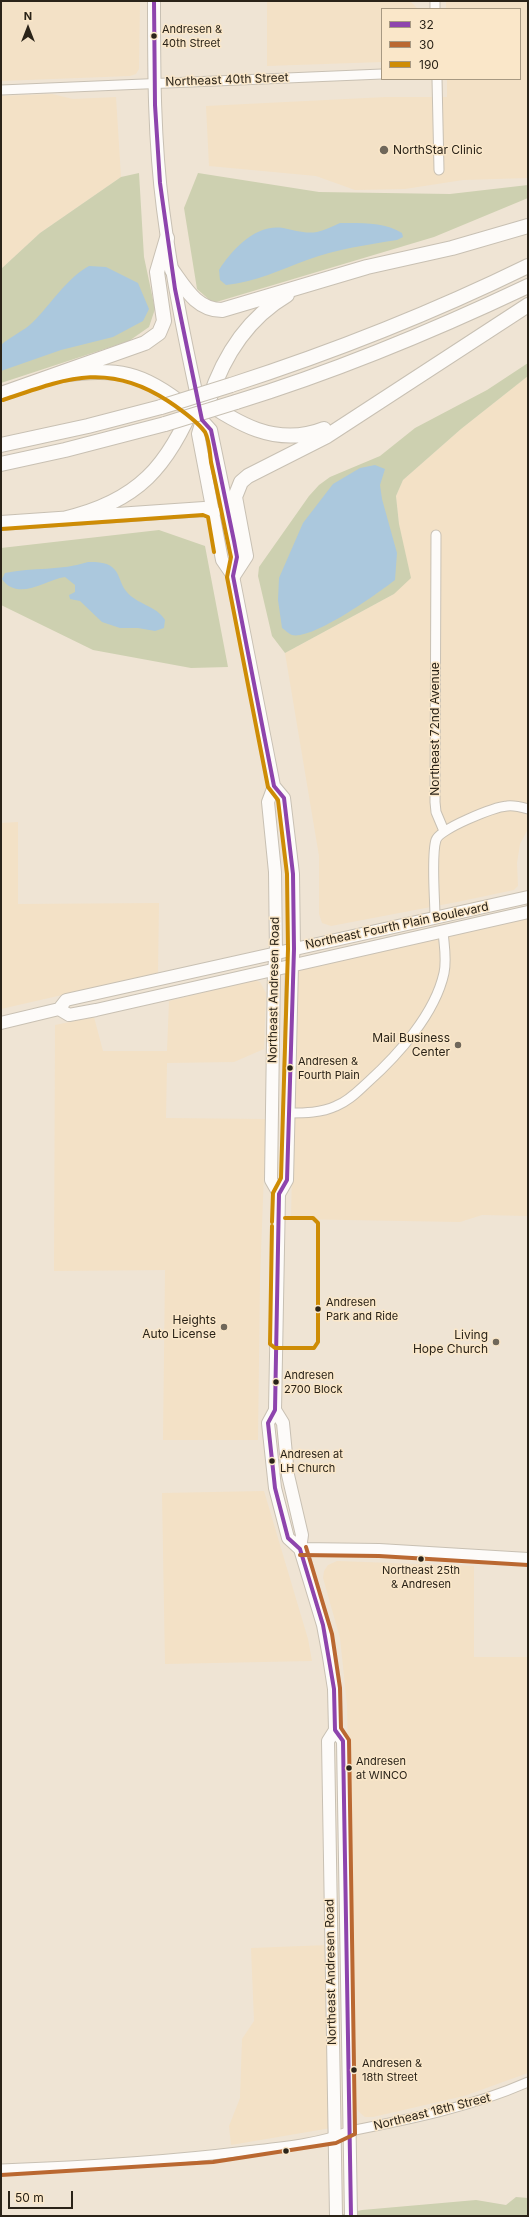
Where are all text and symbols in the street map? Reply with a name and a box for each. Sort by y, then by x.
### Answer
north arrow [8,8,48,48]
legend [381,8,521,80]
text: N [24,9,32,23]
text: 32 [419,17,434,32]
place label: Andresen & 40th Street [162,23,222,49]
marker: Andresen & 40th Street [149,31,159,41]
text: 30 [419,37,434,52]
text: 190 [419,57,439,72]
street label: Northeast 40th Street [165,71,289,89]
place label: NorthStar Clinic [393,143,483,157]
marker: NorthStar Clinic [378,144,390,156]
street label: Northeast 72nd Avenue [428,662,442,796]
street label: Northeast Fourth Plain Boulevard [304,900,490,952]
street label: Northeast Andresen Road [266,917,282,1063]
place label: Mail Business Center [372,1031,450,1059]
marker: Mail Business Center [453,1040,463,1050]
place label: Andresen & Fourth Plain [298,1055,360,1081]
marker: Andresen & Fourth Plain [285,1063,295,1073]
place label: Andresen Park and Ride [326,1296,398,1322]
marker: Andresen Park and Ride [313,1304,323,1314]
place label: Heights Auto License [142,1313,216,1341]
marker: Heights Auto License [219,1322,229,1332]
place label: Living Hope Church [413,1328,488,1356]
marker: Living Hope Church [491,1337,501,1347]
place label: Andresen 2700 Block [284,1369,343,1395]
marker: Andresen 2700 Block [271,1377,281,1387]
place label: Andresen at LH Church [280,1448,343,1474]
marker: Andresen at LH Church [267,1456,277,1466]
marker: Northeast 25th & Andresen [416,1554,426,1564]
place label: Northeast 25th & Andresen [382,1564,460,1590]
place label: Andresen at WINCO [356,1755,407,1781]
marker: Andresen at WINCO [344,1763,354,1773]
street label: Northeast Andresen Road [323,1899,339,2045]
place label: Andresen & 18th Street [362,2057,422,2083]
marker: Andresen & 18th Street [349,2065,359,2075]
street label: Northeast 18th Street [372,2090,492,2134]
unlabelled marker [281,2146,291,2156]
scale bar [10,2183,75,2209]
text: 50 m [15,2190,44,2205]

